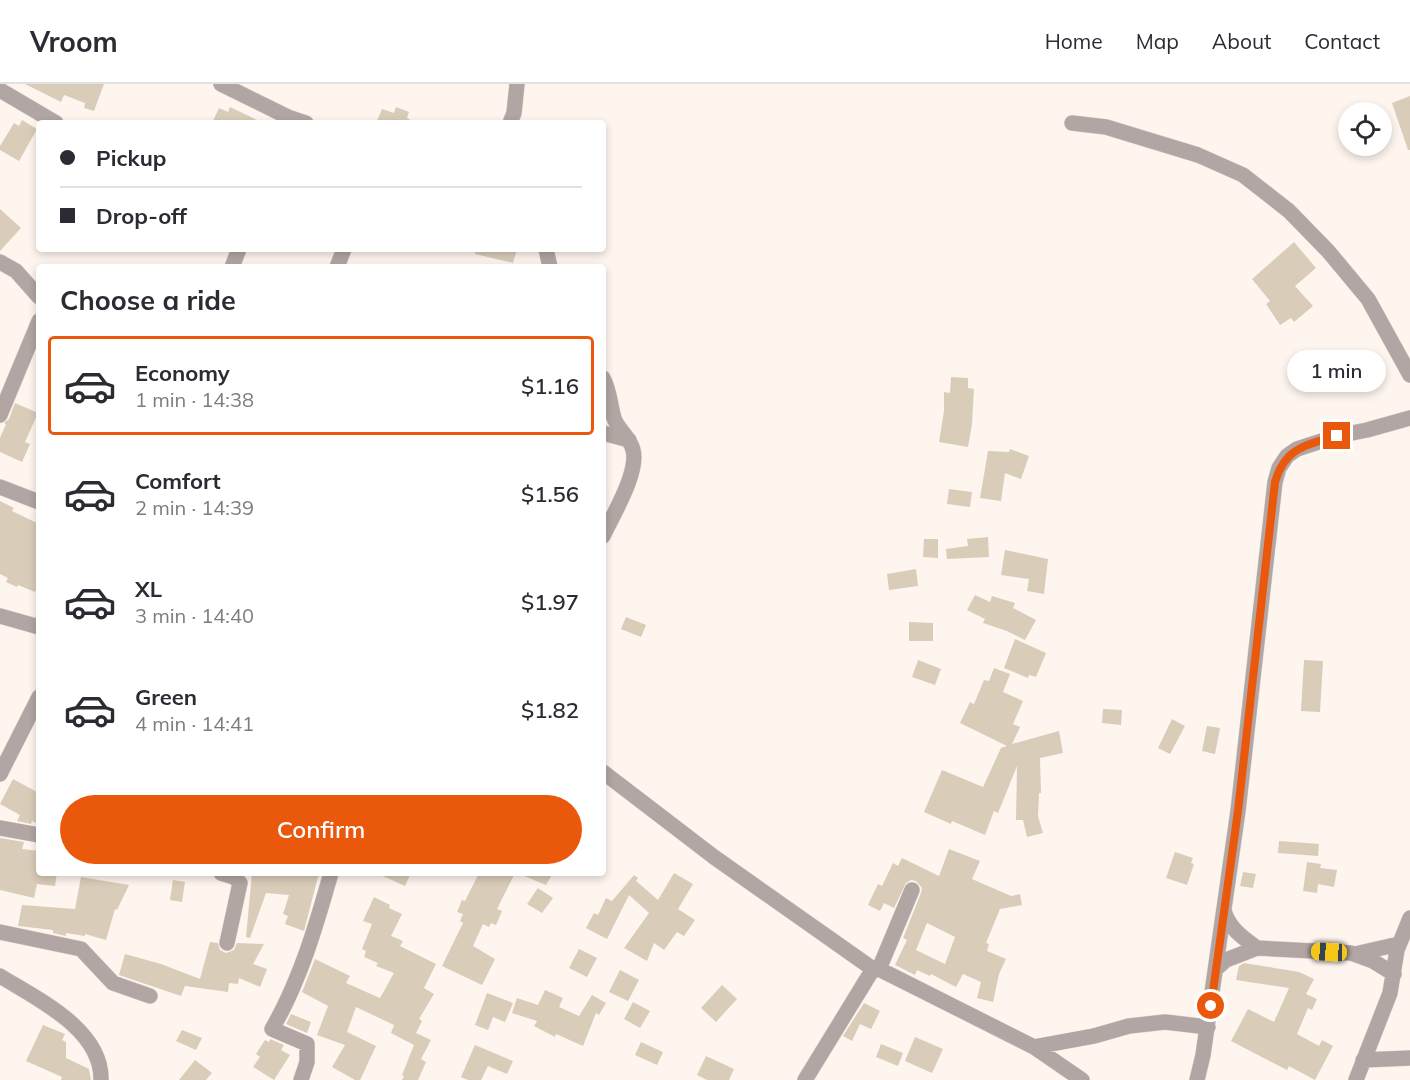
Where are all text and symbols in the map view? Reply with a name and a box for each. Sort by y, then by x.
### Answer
text: Vroom [30,24,118,59]
text: Home [1045,28,1103,54]
text: Map [1136,28,1179,54]
text: About [1212,28,1271,54]
text: Contact [1304,28,1380,54]
map controls [1338,102,1392,156]
button: locate [1338,102,1392,156]
text: Pickup [96,144,166,172]
text: Drop-off [96,202,187,230]
text: Choose a ride [60,283,236,317]
callout: 1 min [1288,349,1386,391]
text: 1 min [1311,358,1362,383]
icon: car [63,359,117,413]
text: Economy [135,359,230,387]
text: $1.16 [521,372,579,400]
text: 1 min · 14:38 [135,387,254,412]
route end [1323,422,1350,449]
icon: car [63,467,117,521]
text: Comfort [135,467,221,495]
text: $1.56 [521,480,579,508]
text: 2 min · 14:39 [135,495,254,520]
icon: car [63,575,117,629]
text: XL [135,575,162,603]
text: $1.97 [521,588,579,616]
text: 3 min · 14:40 [135,603,254,628]
icon: car [63,683,117,737]
text: Green [135,683,197,711]
text: $1.82 [521,696,579,724]
text: 4 min · 14:41 [135,711,254,736]
button: Confirm [60,795,582,864]
car [1311,942,1347,962]
route start [1197,992,1224,1019]

